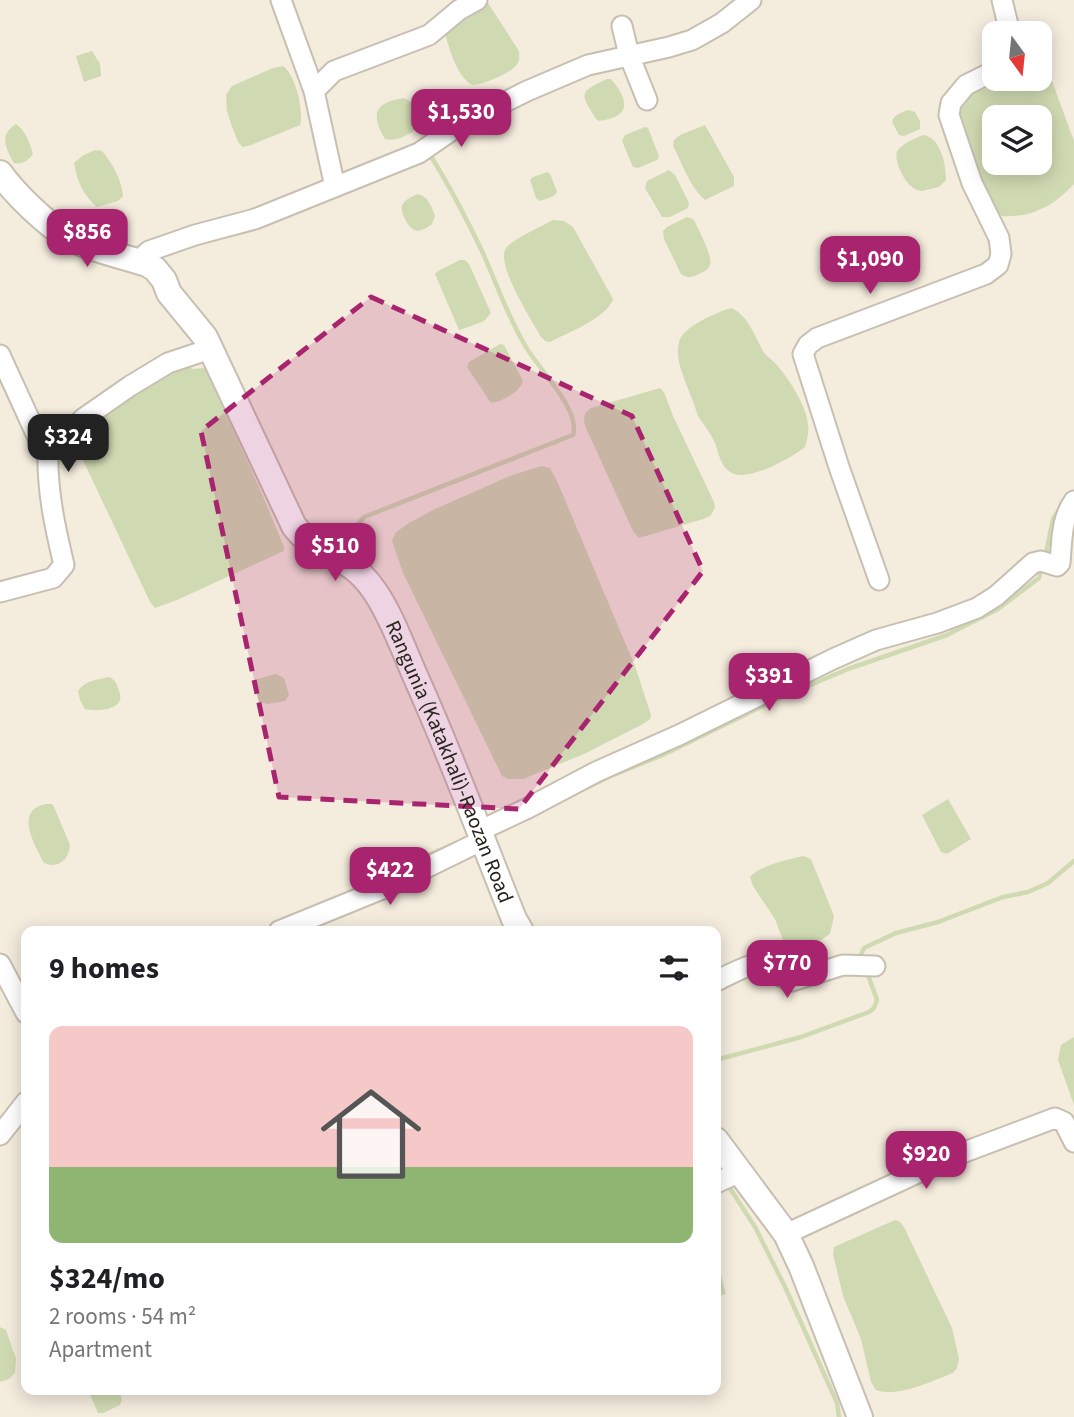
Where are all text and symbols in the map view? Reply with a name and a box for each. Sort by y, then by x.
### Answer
north arrow [982,21,1052,91]
map controls [982,21,1052,175]
pin: $1,530 [404,90,518,149]
text: $1,530 [427,95,495,128]
button: layers [982,105,1052,175]
pin: $856 [46,210,128,269]
text: $856 [63,215,111,248]
pin: $1,090 [813,236,927,296]
text: $1,090 [836,242,904,275]
pin: $324 [27,414,109,474]
text: $324 [44,420,92,453]
pin: $510 [294,524,376,583]
text: $510 [311,529,359,562]
street label: Rangunia (Katakhali)-Raozan Road [378,615,521,907]
pin: $391 [728,654,810,713]
text: $391 [745,659,793,692]
pin: $422 [349,848,431,907]
text: $422 [366,853,414,886]
pin: $770 [746,940,828,1000]
text: $770 [763,946,811,979]
text: 9 homes [49,947,159,990]
icon: filters [655,949,693,987]
icon: home [308,1071,434,1197]
pin: $920 [885,1132,967,1191]
text: $920 [902,1137,950,1170]
text: $324/mo [49,1257,165,1300]
text: 2 rooms · 54 m² [49,1300,196,1333]
text: Apartment [49,1333,152,1366]

